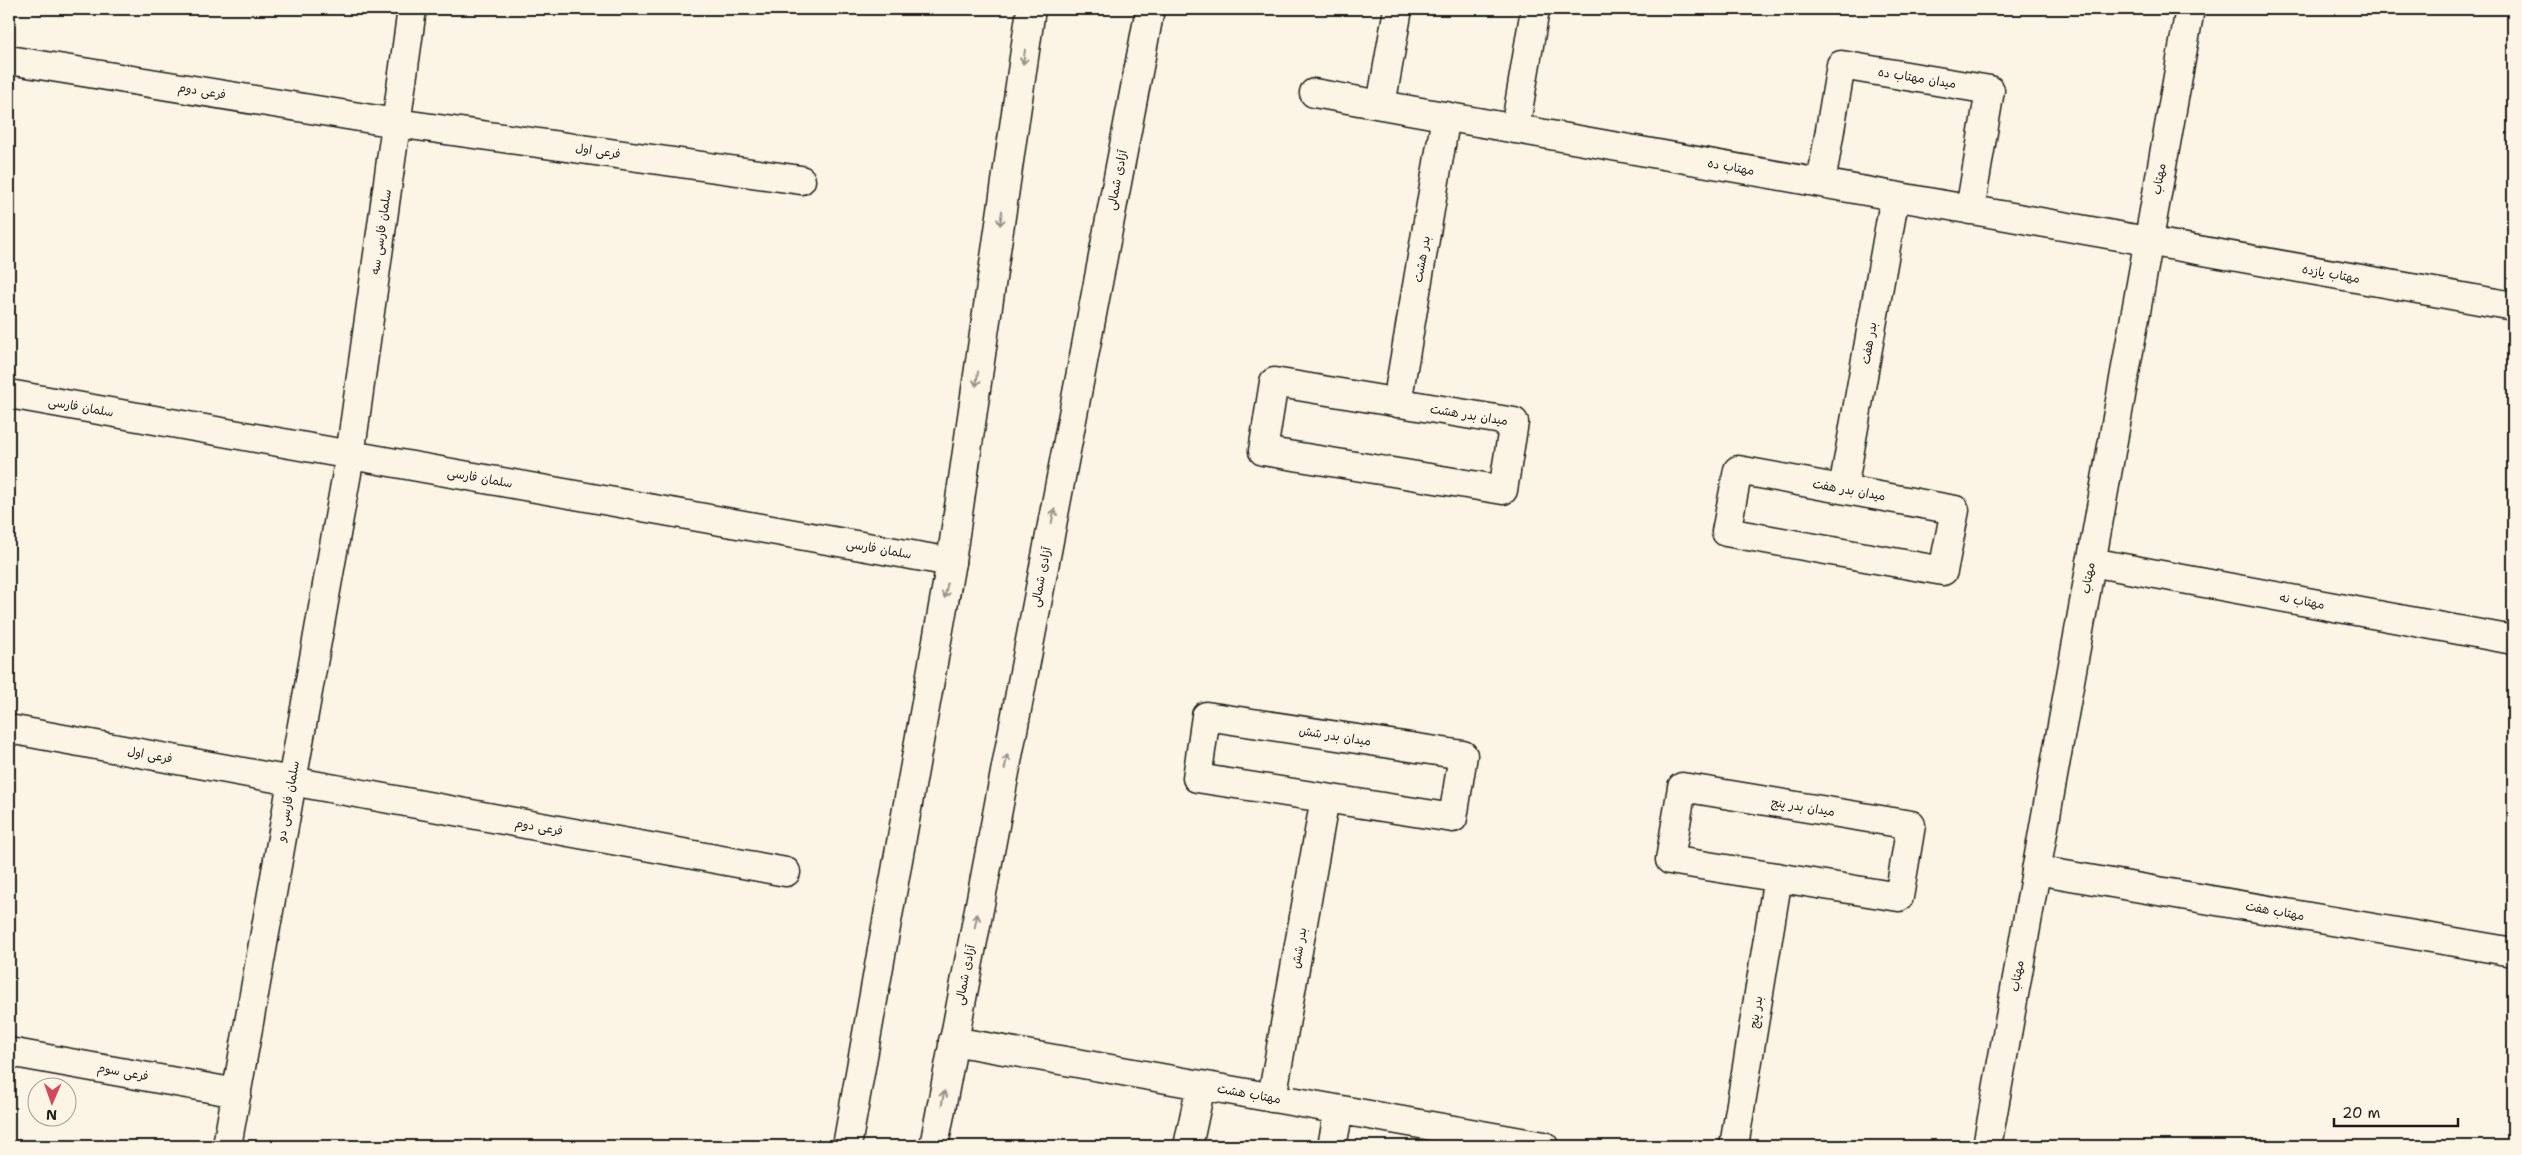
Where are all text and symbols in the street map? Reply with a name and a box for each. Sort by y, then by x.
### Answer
one-way arrow [1018,49,1028,65]
street label: میدان مهتاب ده [1877,64,1957,92]
street label: فرعی دوم [177,79,227,104]
street label: فرعی اول [574,140,622,162]
street label: آزادی شمالی [1103,147,1131,212]
street label: مهتاب ده [1706,155,1756,179]
street label: مهتاب [2148,162,2170,196]
street label: سلمان فارسی سه [367,188,395,276]
one-way arrow [995,210,1005,226]
street label: بدر هشت [1410,234,1434,284]
street label: مهتاب یازده [2301,261,2361,287]
street label: بدر هفت [1857,321,1881,365]
one-way arrow [972,370,982,386]
street label: سلمان فارسی [47,393,115,421]
street label: میدان بدر هشت [1429,401,1509,429]
street label: سلمان فارسی [446,464,514,492]
street label: میدان بدر هفت [1811,476,1887,504]
one-way arrow [1048,509,1058,525]
street label: سلمان فارسی [845,535,913,563]
street label: آزادی شمالی [1027,544,1055,609]
street label: مهتاب [2077,561,2099,595]
one-way arrow [940,583,950,599]
street label: مهتاب نه [2278,589,2326,613]
street label: میدان بدر شش [1298,722,1372,750]
street label: فرعی اول [126,743,174,767]
one-way arrow [1002,754,1011,770]
street label: سلمان فارسی دو [273,759,303,844]
street label: میدان بدر پنج [1770,794,1836,821]
street label: فرعی دوم [514,815,564,840]
street label: مهتاب هفت [2244,898,2306,924]
one-way arrow [971,914,981,930]
street label: بدر شش [1288,926,1310,970]
street label: آزادی شمالی [951,942,979,1007]
street label: مهتاب [2006,959,2028,993]
street label: بدر پنج [1746,995,1767,1030]
street label: فرعی سوم [96,1060,150,1085]
north arrow [28,1078,78,1128]
street label: مهتاب هشت [1216,1081,1282,1107]
one-way arrow [938,1091,948,1107]
scale bar [2334,1095,2458,1127]
text: 20 m [2342,1103,2381,1123]
text: N [46,1106,57,1124]

